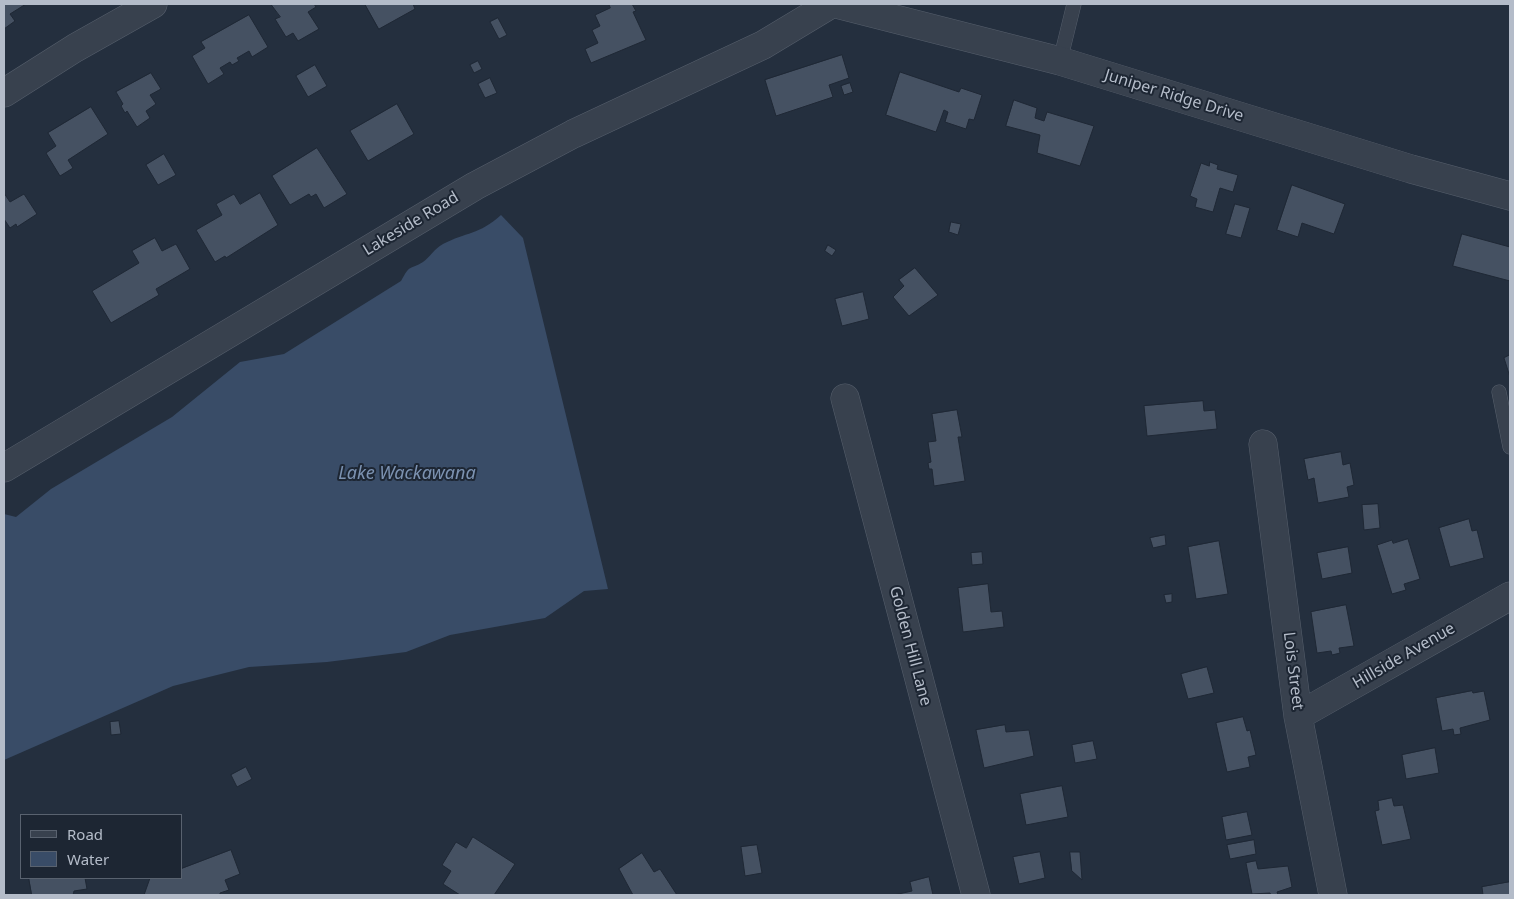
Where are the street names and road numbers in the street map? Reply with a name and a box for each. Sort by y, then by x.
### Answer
street label: Juniper Ridge Drive [1102,66,1246,126]
street label: Lakeside Road [360,188,462,260]
street label: Golden Hill Lane [885,584,935,708]
street label: Hillside Avenue [1349,619,1459,693]
street label: Lois Street [1279,631,1307,711]

